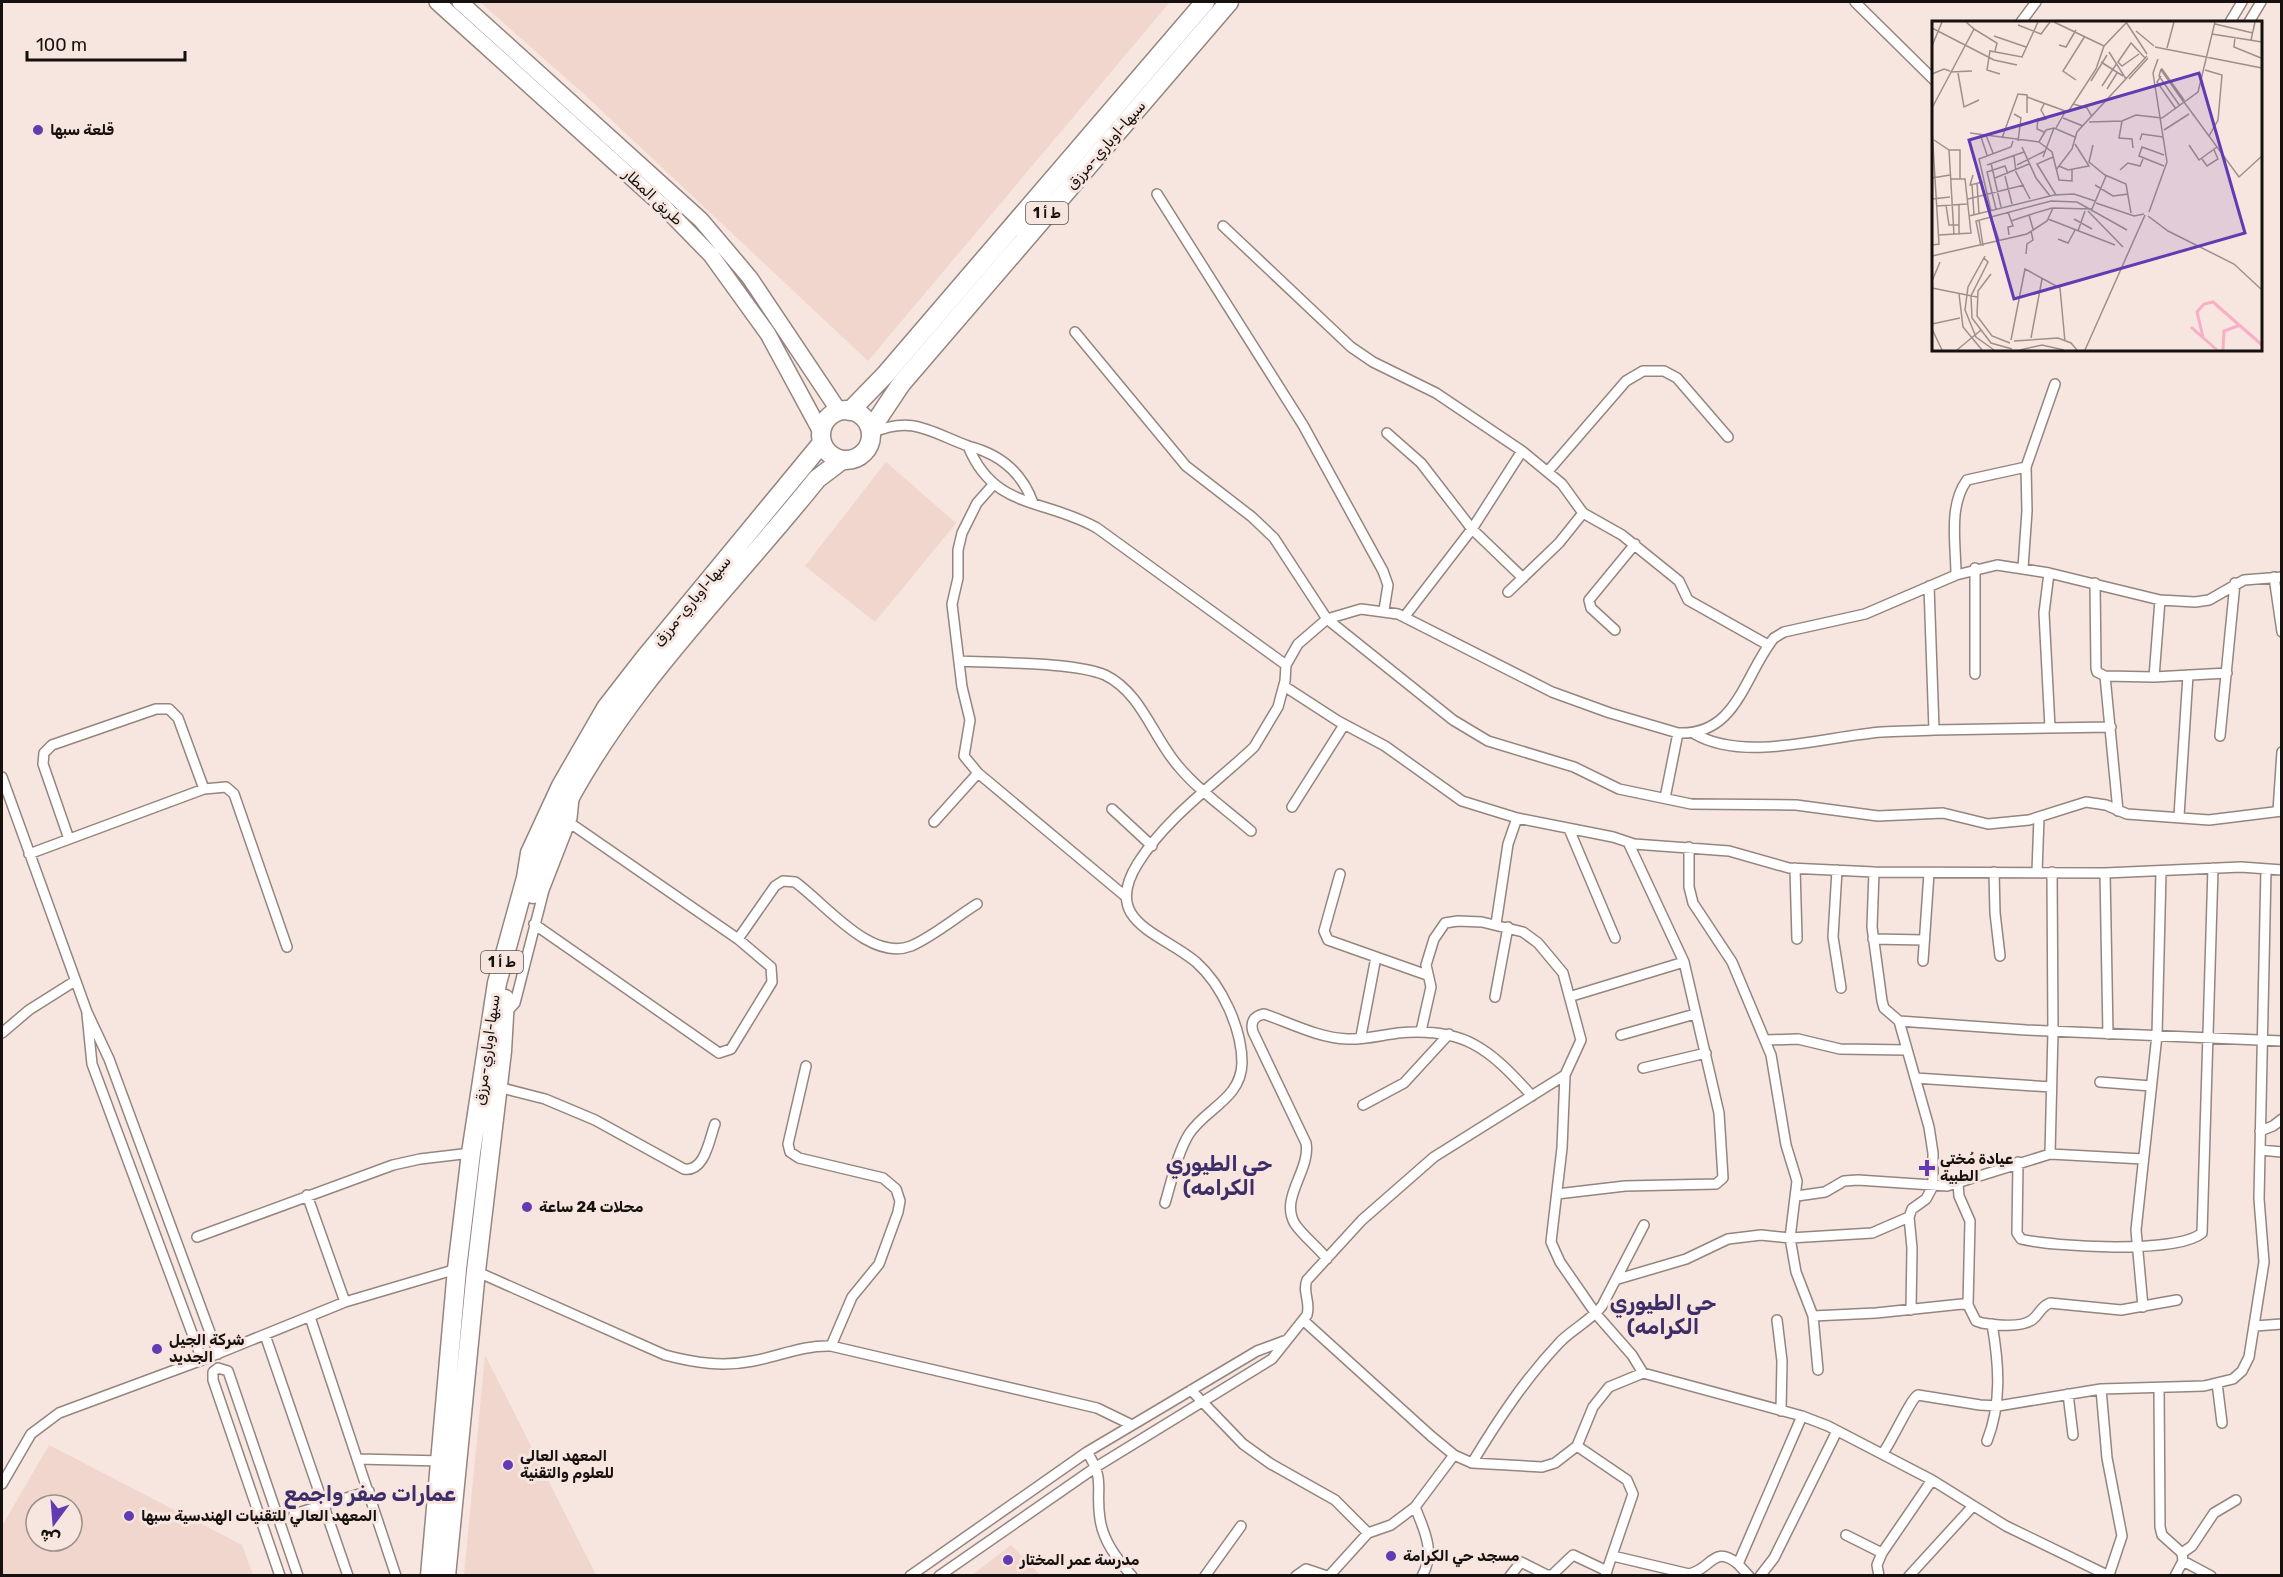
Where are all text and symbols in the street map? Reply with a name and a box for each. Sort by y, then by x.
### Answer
inset map [1932,21,2262,351]
scale bar [27,24,184,62]
text: 100 m [36,34,87,56]
street label: سبها-اوباري-مرزق [1062,97,1150,194]
place label: قلعة سبها [50,121,114,139]
marker: قلعة سبها [31,123,45,137]
street label: طريق المطار [619,164,686,229]
road number: ط أ 1 [1026,202,1068,224]
street label: سبها-اوباري-مرزق [649,552,736,650]
road number: ط أ 1 [481,951,523,973]
street label: سبها-اوباري-مرزق [470,993,505,1107]
place label: عيادة مُختي الطبية [1940,1150,2014,1185]
district label: حي الطيوري (الكرامه [1166,1151,1272,1201]
marker: عيادة مُختي الطبية [1918,1159,1936,1177]
place label: محلات 24 ساعة [539,1198,644,1216]
marker: محلات 24 ساعة [520,1200,534,1214]
district label: حي الطيوري (الكرامه [1610,1290,1716,1340]
place label: شركة الجيل الجديد [169,1331,245,1366]
marker: شركة الجيل الجديد [150,1342,164,1356]
place label: المعهد العالي للعلوم والتقنية [520,1447,614,1483]
marker: المعهد العالي للعلوم والتقنية [501,1458,515,1472]
district label: عمارات صفر واجمع [284,1481,456,1509]
north arrow [24,1493,84,1553]
place label: المعهد العالي للتقنيات الهندسية سبها [141,1507,377,1528]
marker: المعهد العالي للتقنيات الهندسية سبها [122,1509,136,1523]
text: ش [38,1525,62,1549]
place label: مسجد حي الكرامة [1403,1547,1520,1568]
marker: مسجد حي الكرامة [1384,1549,1398,1563]
place label: مدرسة عمر المختار [1019,1551,1140,1569]
marker: مدرسة عمر المختار [1001,1553,1015,1567]

